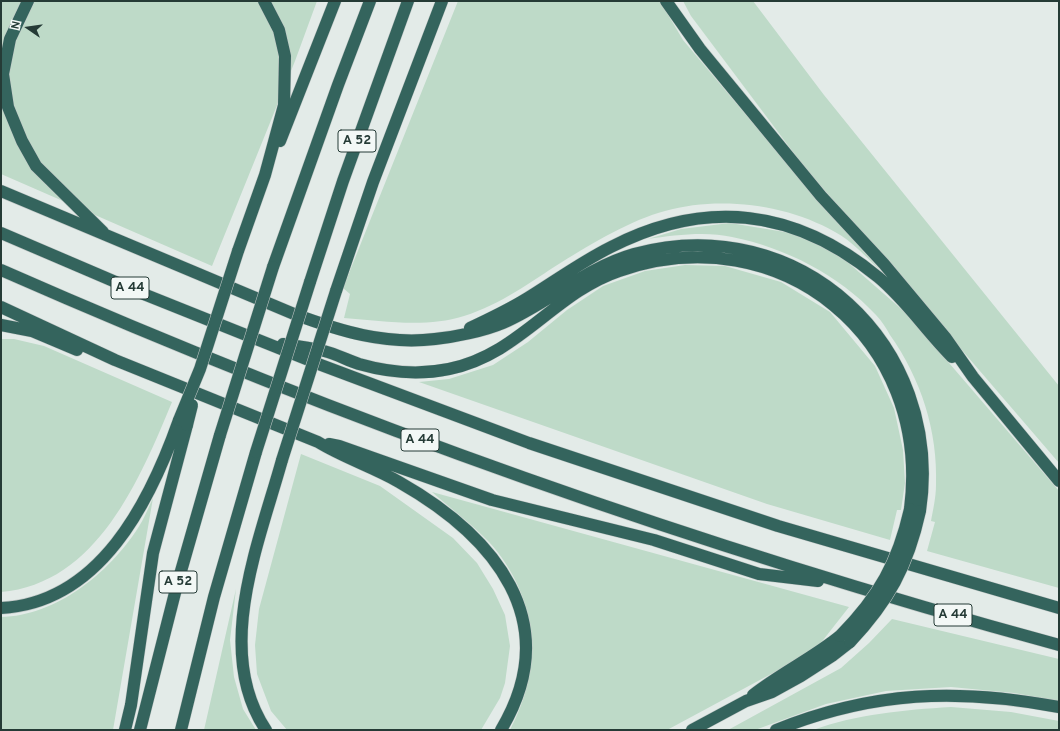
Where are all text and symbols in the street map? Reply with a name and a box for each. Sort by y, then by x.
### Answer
north arrow [8,8,48,48]
text: N [9,20,24,31]
road number: A 52 [338,130,376,152]
road number: A 44 [111,277,149,299]
road number: A 44 [401,429,439,451]
road number: A 52 [159,571,197,593]
road number: A 44 [934,604,972,626]

